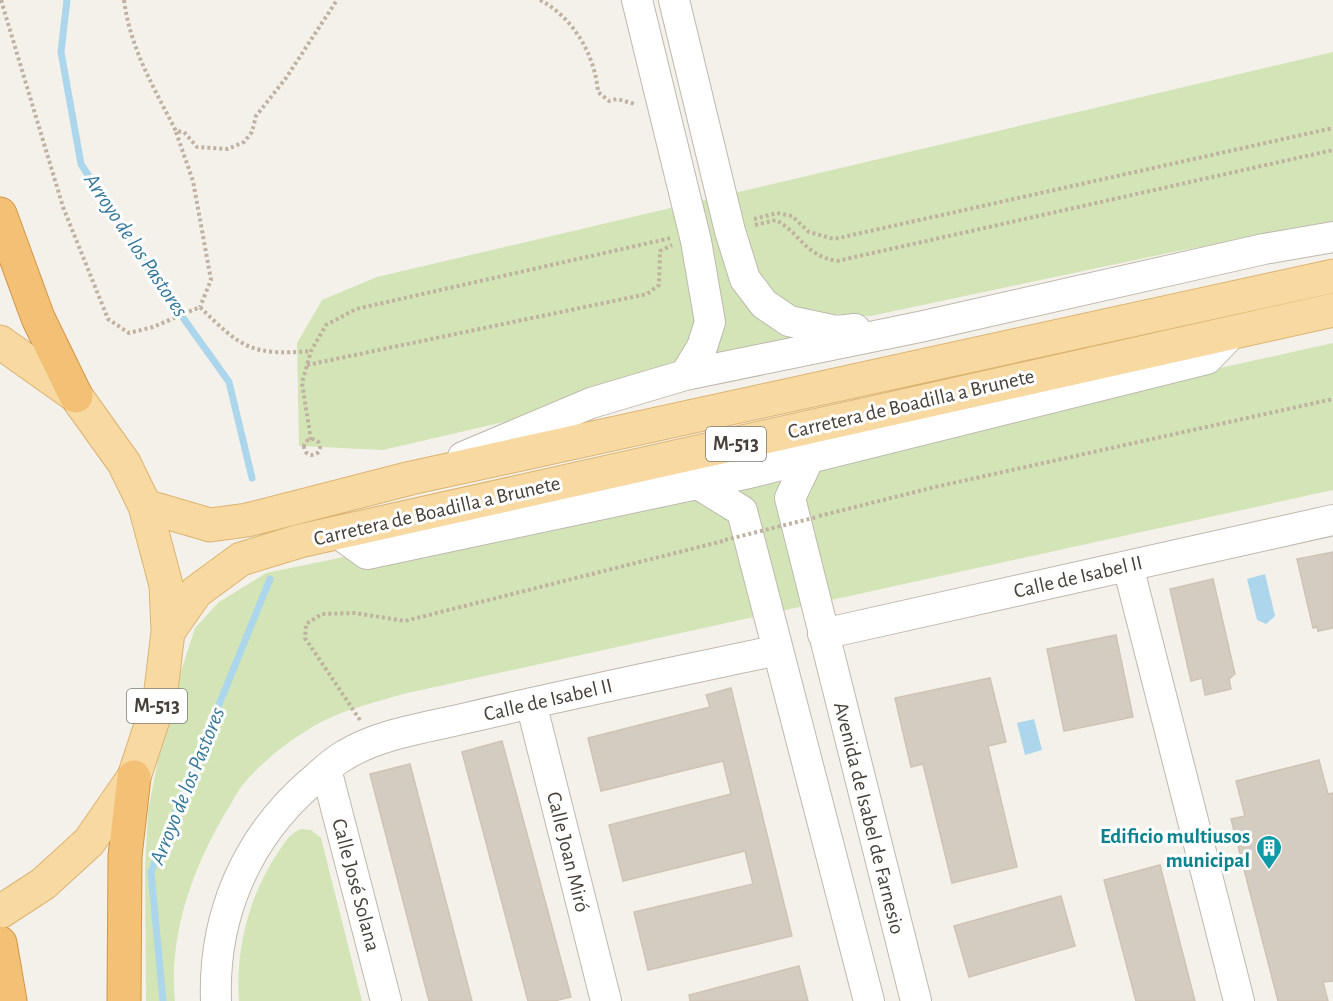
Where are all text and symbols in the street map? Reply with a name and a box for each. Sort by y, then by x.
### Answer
water label: Arroyo de los Pastores [80,169,192,320]
street label: Carretera de Boadilla a Brunete [786,365,1036,443]
road number: M-513 [706,427,766,461]
street label: Carretera de Boadilla a Brunete [312,472,562,550]
street label: Calle de Isabel II [1012,552,1144,602]
street label: Calle de Isabel II [482,675,614,725]
road number: M-513 [127,689,187,723]
street label: Avenida de Isabel de Farnesio [830,700,908,936]
water label: Arroyo de los Pastores [145,704,229,869]
street label: Calle Joan Miró [543,790,593,914]
street label: Calle José Solana [328,816,384,954]
place label: Edificio multiusos municipal [1100,826,1250,871]
building icon: Edificio multiusos municipal [1254,833,1284,871]

